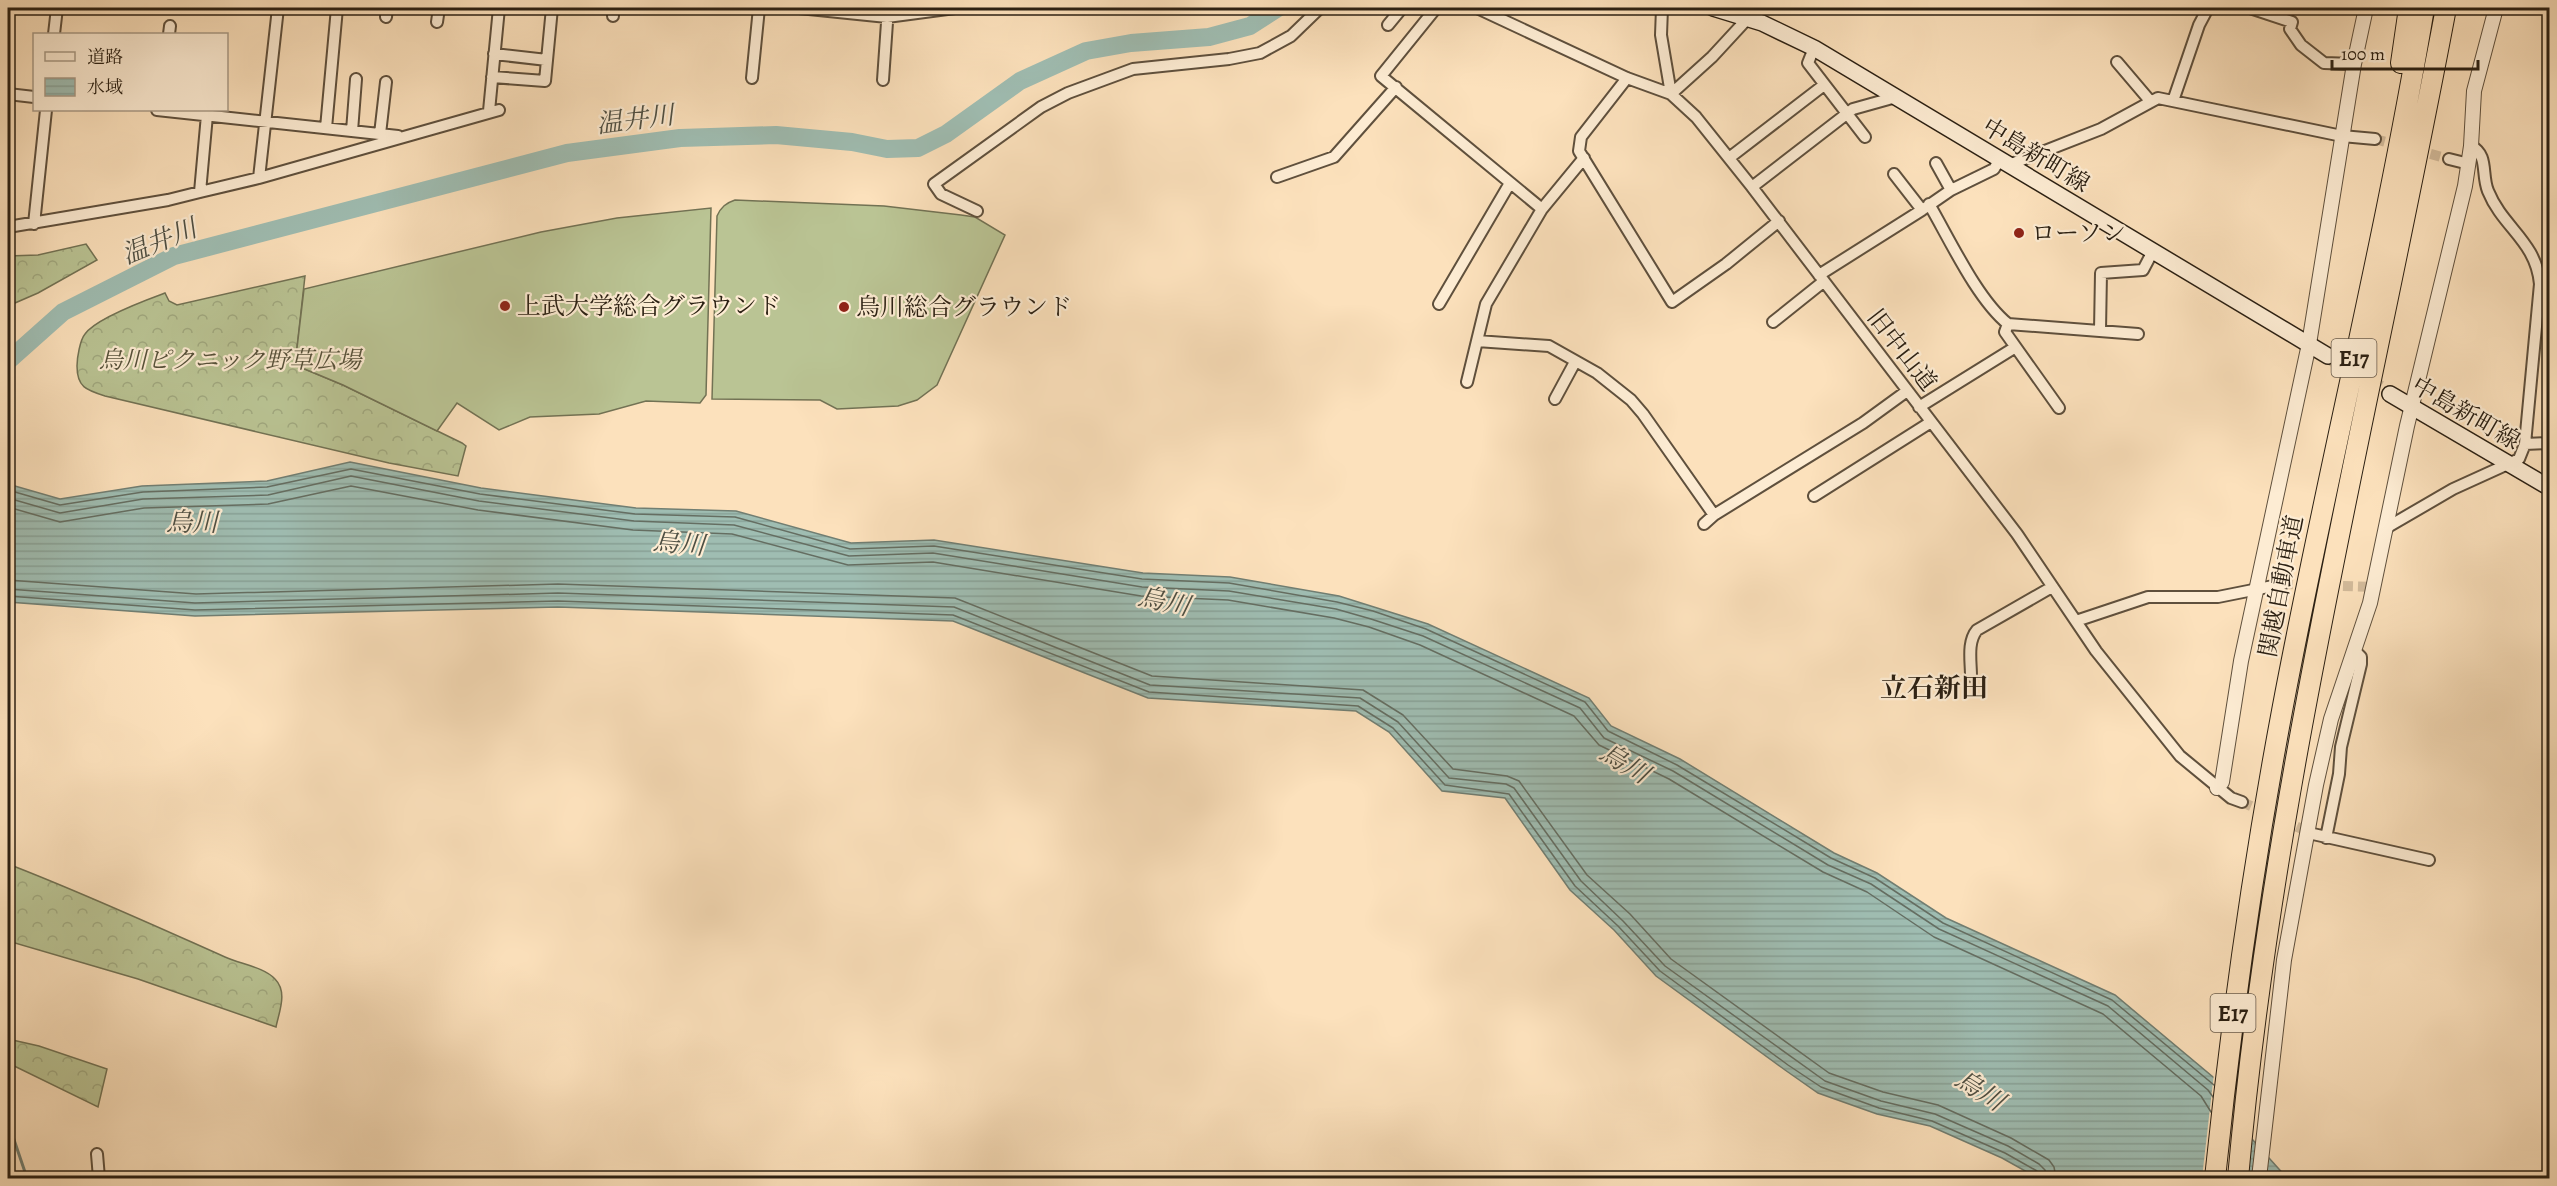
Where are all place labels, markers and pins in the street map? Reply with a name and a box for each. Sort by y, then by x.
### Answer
place label: ローソン [2031,217,2126,249]
marker: ローソン [2012,226,2026,240]
place label: 上武大学総合グラウンド [517,290,781,322]
place label: 烏川総合グラウンド [856,291,1072,323]
marker: 上武大学総合グラウンド [498,299,512,313]
marker: 烏川総合グラウンド [837,300,851,314]

